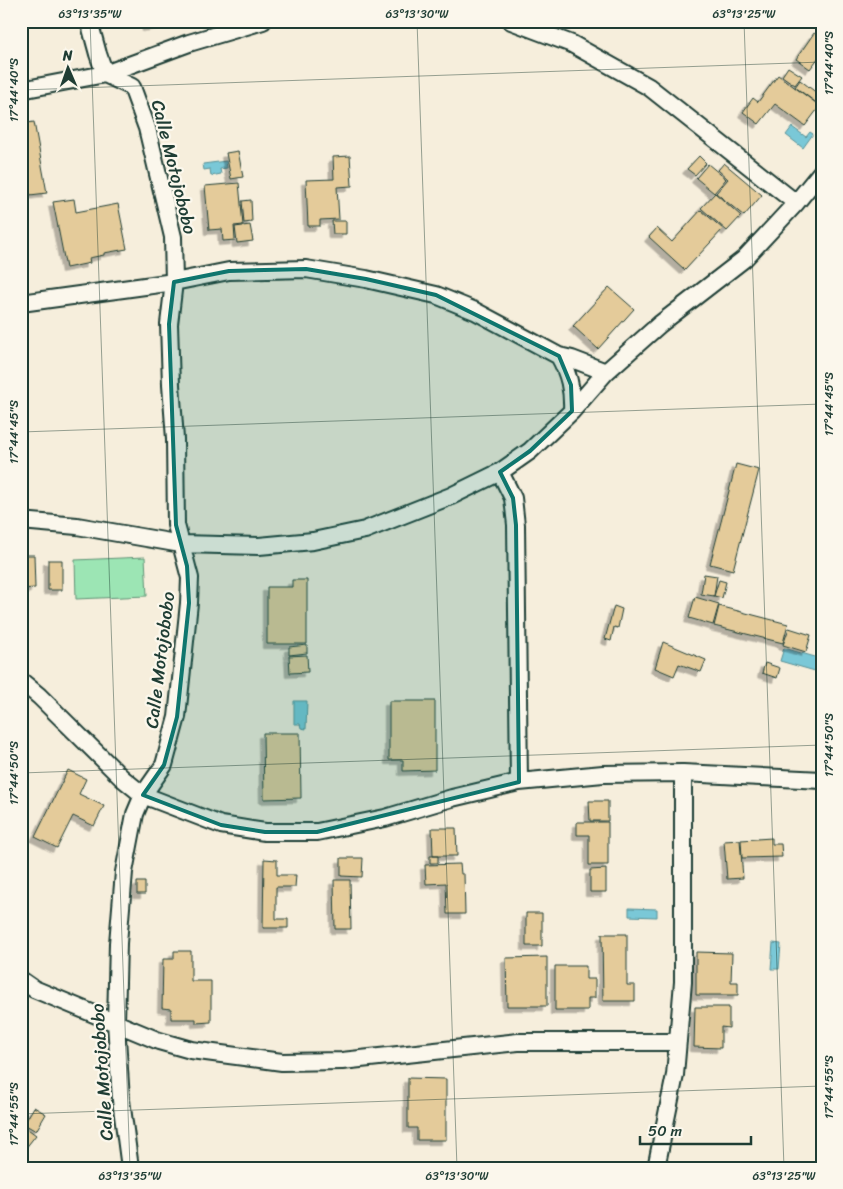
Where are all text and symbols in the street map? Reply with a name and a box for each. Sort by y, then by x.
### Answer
text: 63°13'35"W [59,3,122,25]
text: 63°13'30"W [385,3,449,25]
text: 63°13'25"W [712,3,776,25]
text: 17°44'40"S [818,30,840,95]
north arrow [42,42,92,92]
text: N [61,43,73,68]
text: 17°44'40"S [3,57,25,122]
street label: Calle Motojobobo [142,96,206,238]
text: 17°44'45"S [818,372,840,436]
text: 17°44'45"S [3,400,25,464]
street label: Calle Motojobobo [136,590,184,730]
text: 17°44'50"S [818,713,840,777]
text: 17°44'50"S [3,741,25,805]
street label: Calle Motojobobo [81,1002,123,1142]
text: 17°44'55"S [818,1055,840,1119]
text: 17°44'55"S [3,1082,25,1146]
scale bar [640,1114,752,1146]
text: 50 m [648,1118,683,1144]
text: 63°13'35"W [99,1165,162,1187]
text: 63°13'30"W [425,1165,489,1187]
text: 63°13'25"W [752,1165,816,1187]

